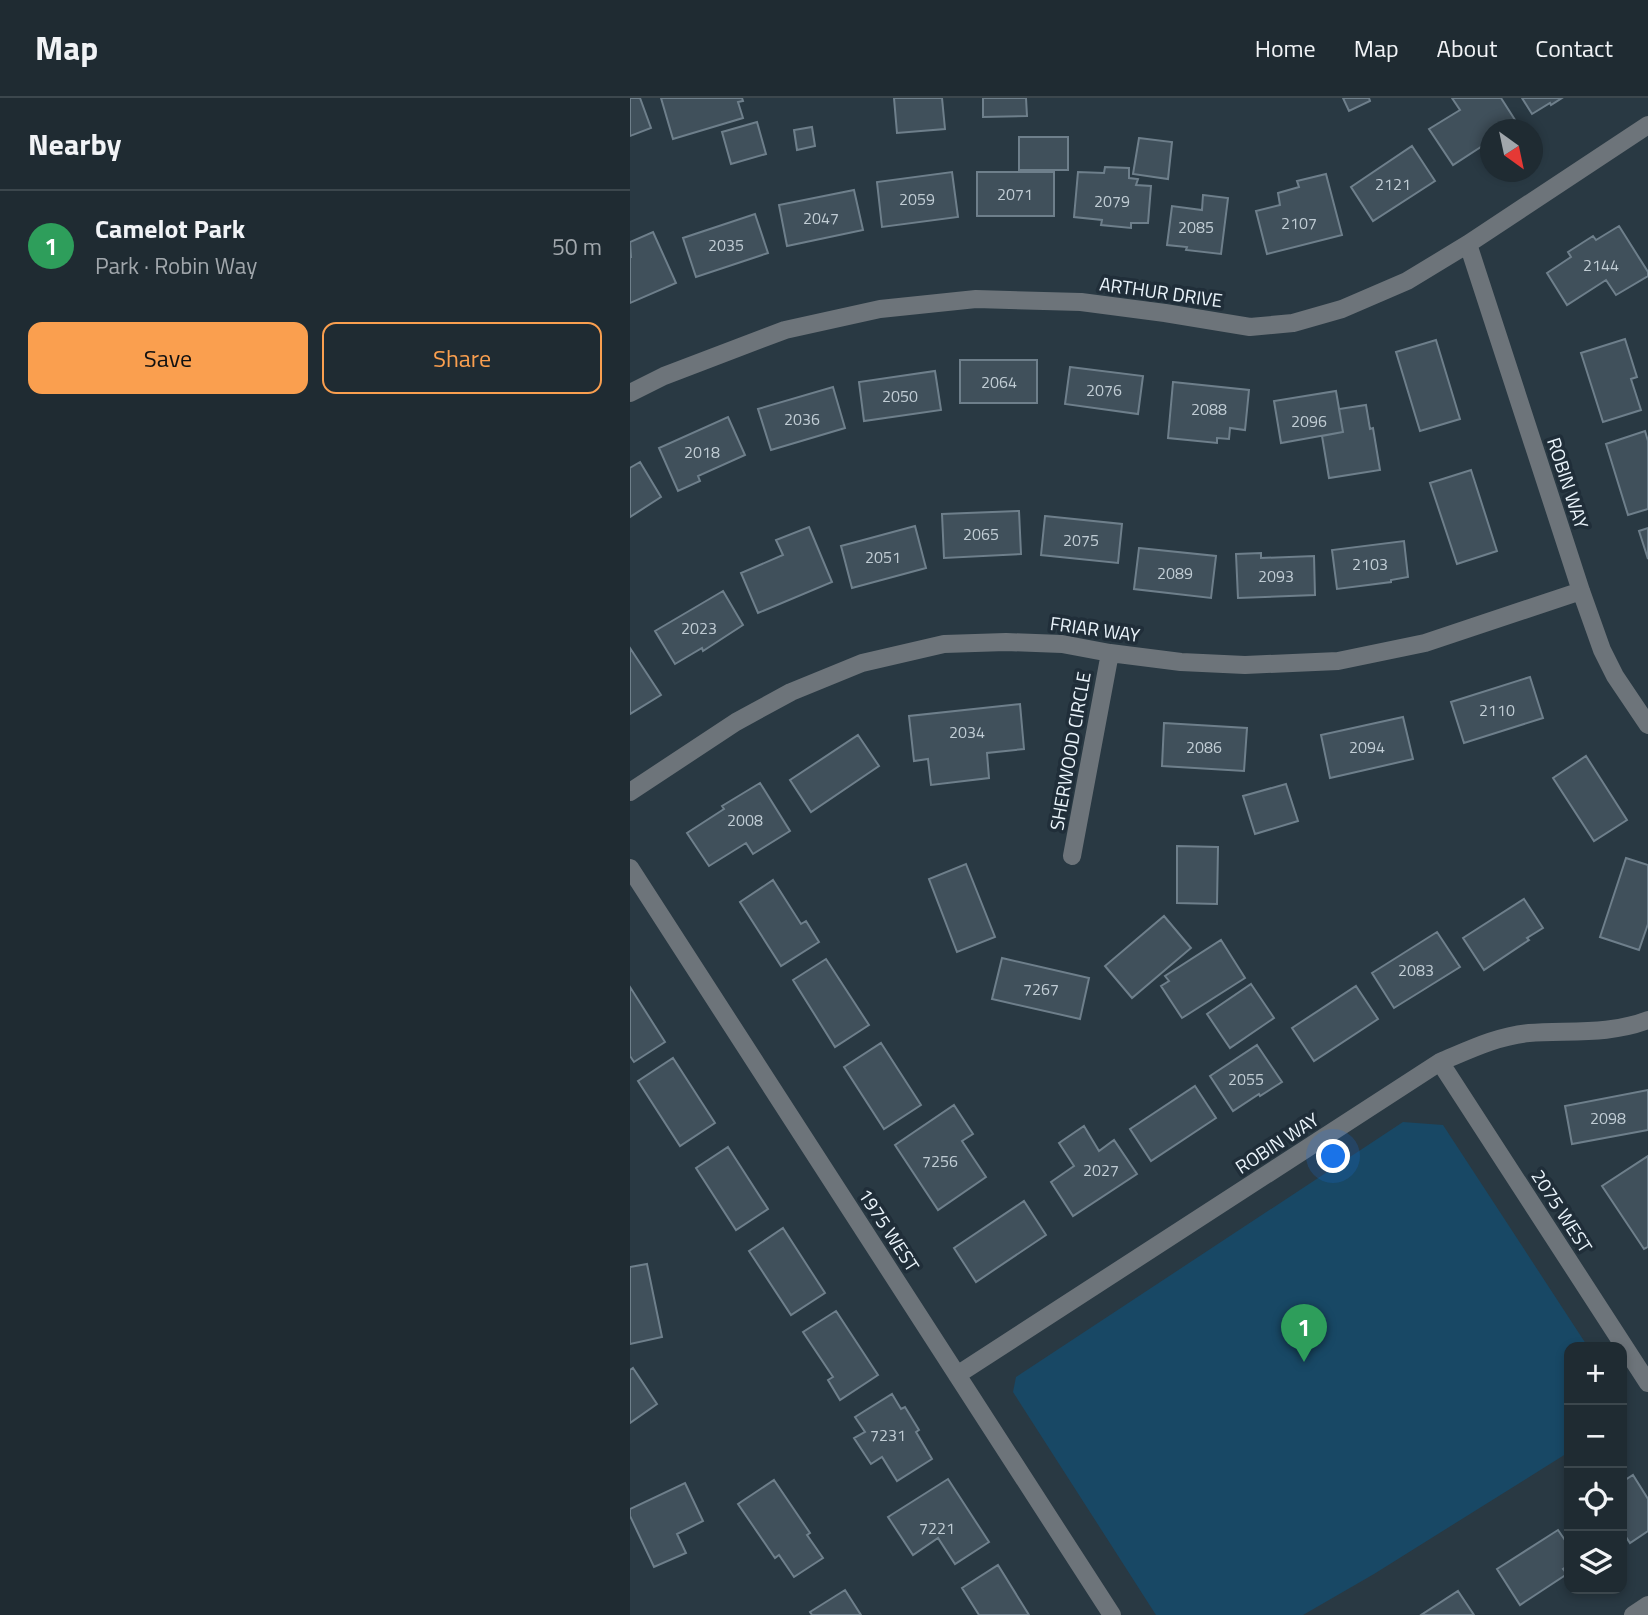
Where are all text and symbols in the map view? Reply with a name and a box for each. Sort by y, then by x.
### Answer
text: Map [35,23,98,73]
text: Home [1255,30,1316,66]
text: Map [1354,30,1399,66]
text: About [1437,30,1497,66]
text: Contact [1535,30,1613,66]
north arrow [1480,119,1543,182]
text: Nearby [28,121,121,167]
house number: 2121 [1375,172,1411,196]
house number: 2071 [997,182,1033,206]
house number: 2059 [899,187,935,211]
house number: 2079 [1094,189,1130,213]
house number: 2047 [803,206,839,230]
text: Camelot Park [95,209,245,248]
house number: 2107 [1281,211,1317,235]
house number: 2085 [1178,215,1214,239]
text: 1 [45,229,57,264]
text: 50 m [552,229,602,264]
house number: 2035 [708,233,744,257]
text: Park · Robin Way [95,248,257,283]
house number: 2144 [1583,253,1619,277]
street label: ARTHUR DRIVE [1098,269,1224,314]
button: Save [28,322,308,394]
button: Share [322,322,602,394]
house number: 2064 [981,370,1017,394]
house number: 2076 [1086,378,1122,402]
house number: 2050 [882,384,918,408]
house number: 2088 [1191,397,1227,421]
house number: 2036 [784,407,820,431]
house number: 2096 [1291,409,1327,433]
street label: ROBIN WAY [1540,433,1597,533]
house number: 2018 [684,440,720,464]
house number: 2065 [963,522,999,546]
house number: 2075 [1063,528,1099,552]
house number: 2051 [865,545,901,569]
house number: 2103 [1352,552,1388,576]
house number: 2089 [1157,561,1193,585]
house number: 2093 [1258,564,1294,588]
street label: FRIAR WAY [1048,608,1143,649]
house number: 2023 [681,616,717,640]
street label: SHERWOOD CIRCLE [1041,669,1098,832]
house number: 2110 [1479,698,1515,722]
house number: 2034 [949,720,985,744]
house number: 2086 [1186,735,1222,759]
house number: 2094 [1349,735,1385,759]
house number: 2008 [727,808,763,832]
house number: 2083 [1398,958,1434,982]
house number: 7267 [1023,977,1059,1001]
house number: 2055 [1228,1067,1264,1091]
street label: ROBIN WAY [1229,1104,1325,1181]
house number: 2098 [1590,1106,1626,1130]
your location [1316,1139,1350,1173]
house number: 7256 [922,1149,958,1173]
house number: 2027 [1083,1158,1119,1182]
street label: 2075 WEST [1525,1163,1600,1258]
street label: 1975 WEST [852,1182,927,1277]
pin: 1 [1281,1304,1327,1362]
map controls [1564,1342,1627,1594]
button: + [1564,1342,1627,1405]
button: − [1564,1405,1627,1468]
house number: 7231 [870,1423,906,1447]
button: locate [1564,1468,1627,1531]
house number: 7221 [919,1516,955,1540]
button: layers [1564,1531,1627,1594]

